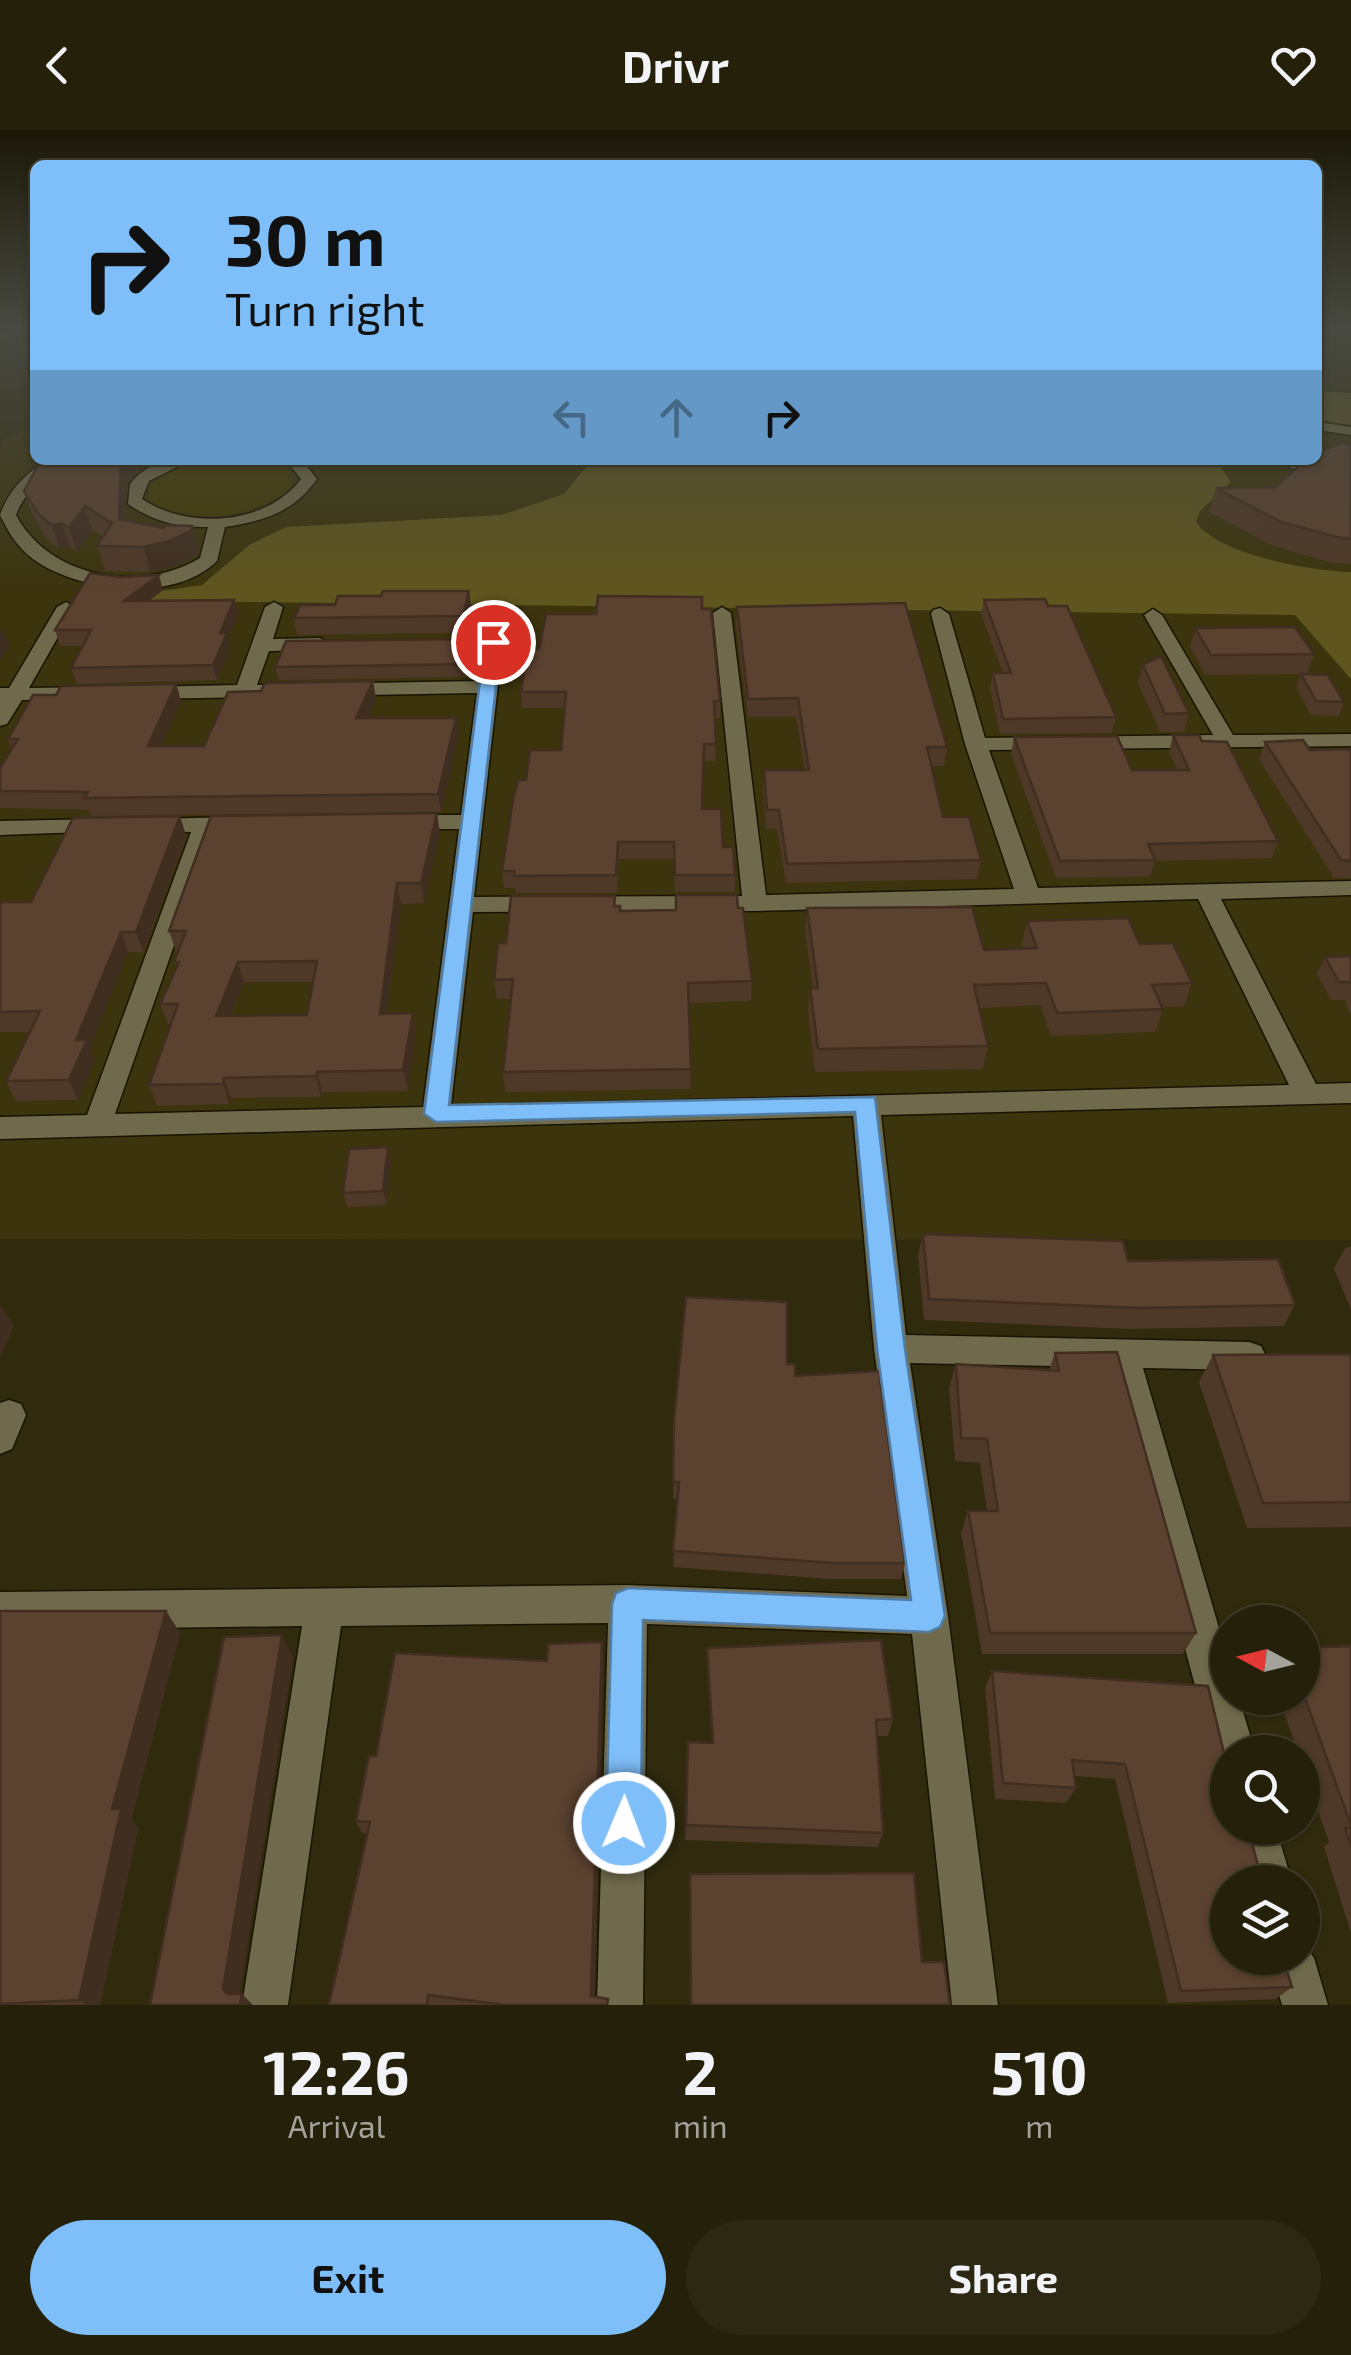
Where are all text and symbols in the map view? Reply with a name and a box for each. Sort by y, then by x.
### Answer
icon: back [30,38,85,93]
text: Drivr [622,38,729,92]
icon: heart [1266,38,1321,93]
text: 30 m [225,196,386,280]
icon: right [60,200,190,330]
text: Turn right [225,281,425,335]
icon: left [544,390,599,445]
icon: ahead [649,390,704,445]
icon: right [754,390,809,445]
pin [451,600,536,685]
icon: arrive [466,615,521,670]
north arrow [1210,1605,1320,1715]
map controls [1210,1605,1320,1975]
button: search [1210,1735,1320,1845]
position arrow [572,1771,676,1875]
button: layers [1210,1865,1320,1975]
text: 12:26 [263,2035,410,2107]
text: 2 [683,2035,718,2107]
text: 510 [991,2035,1088,2107]
text: Arrival [288,2106,385,2144]
text: min [673,2106,728,2144]
text: m [1025,2106,1053,2144]
button: Exit [30,2220,666,2335]
button: Share [686,2220,1321,2335]

